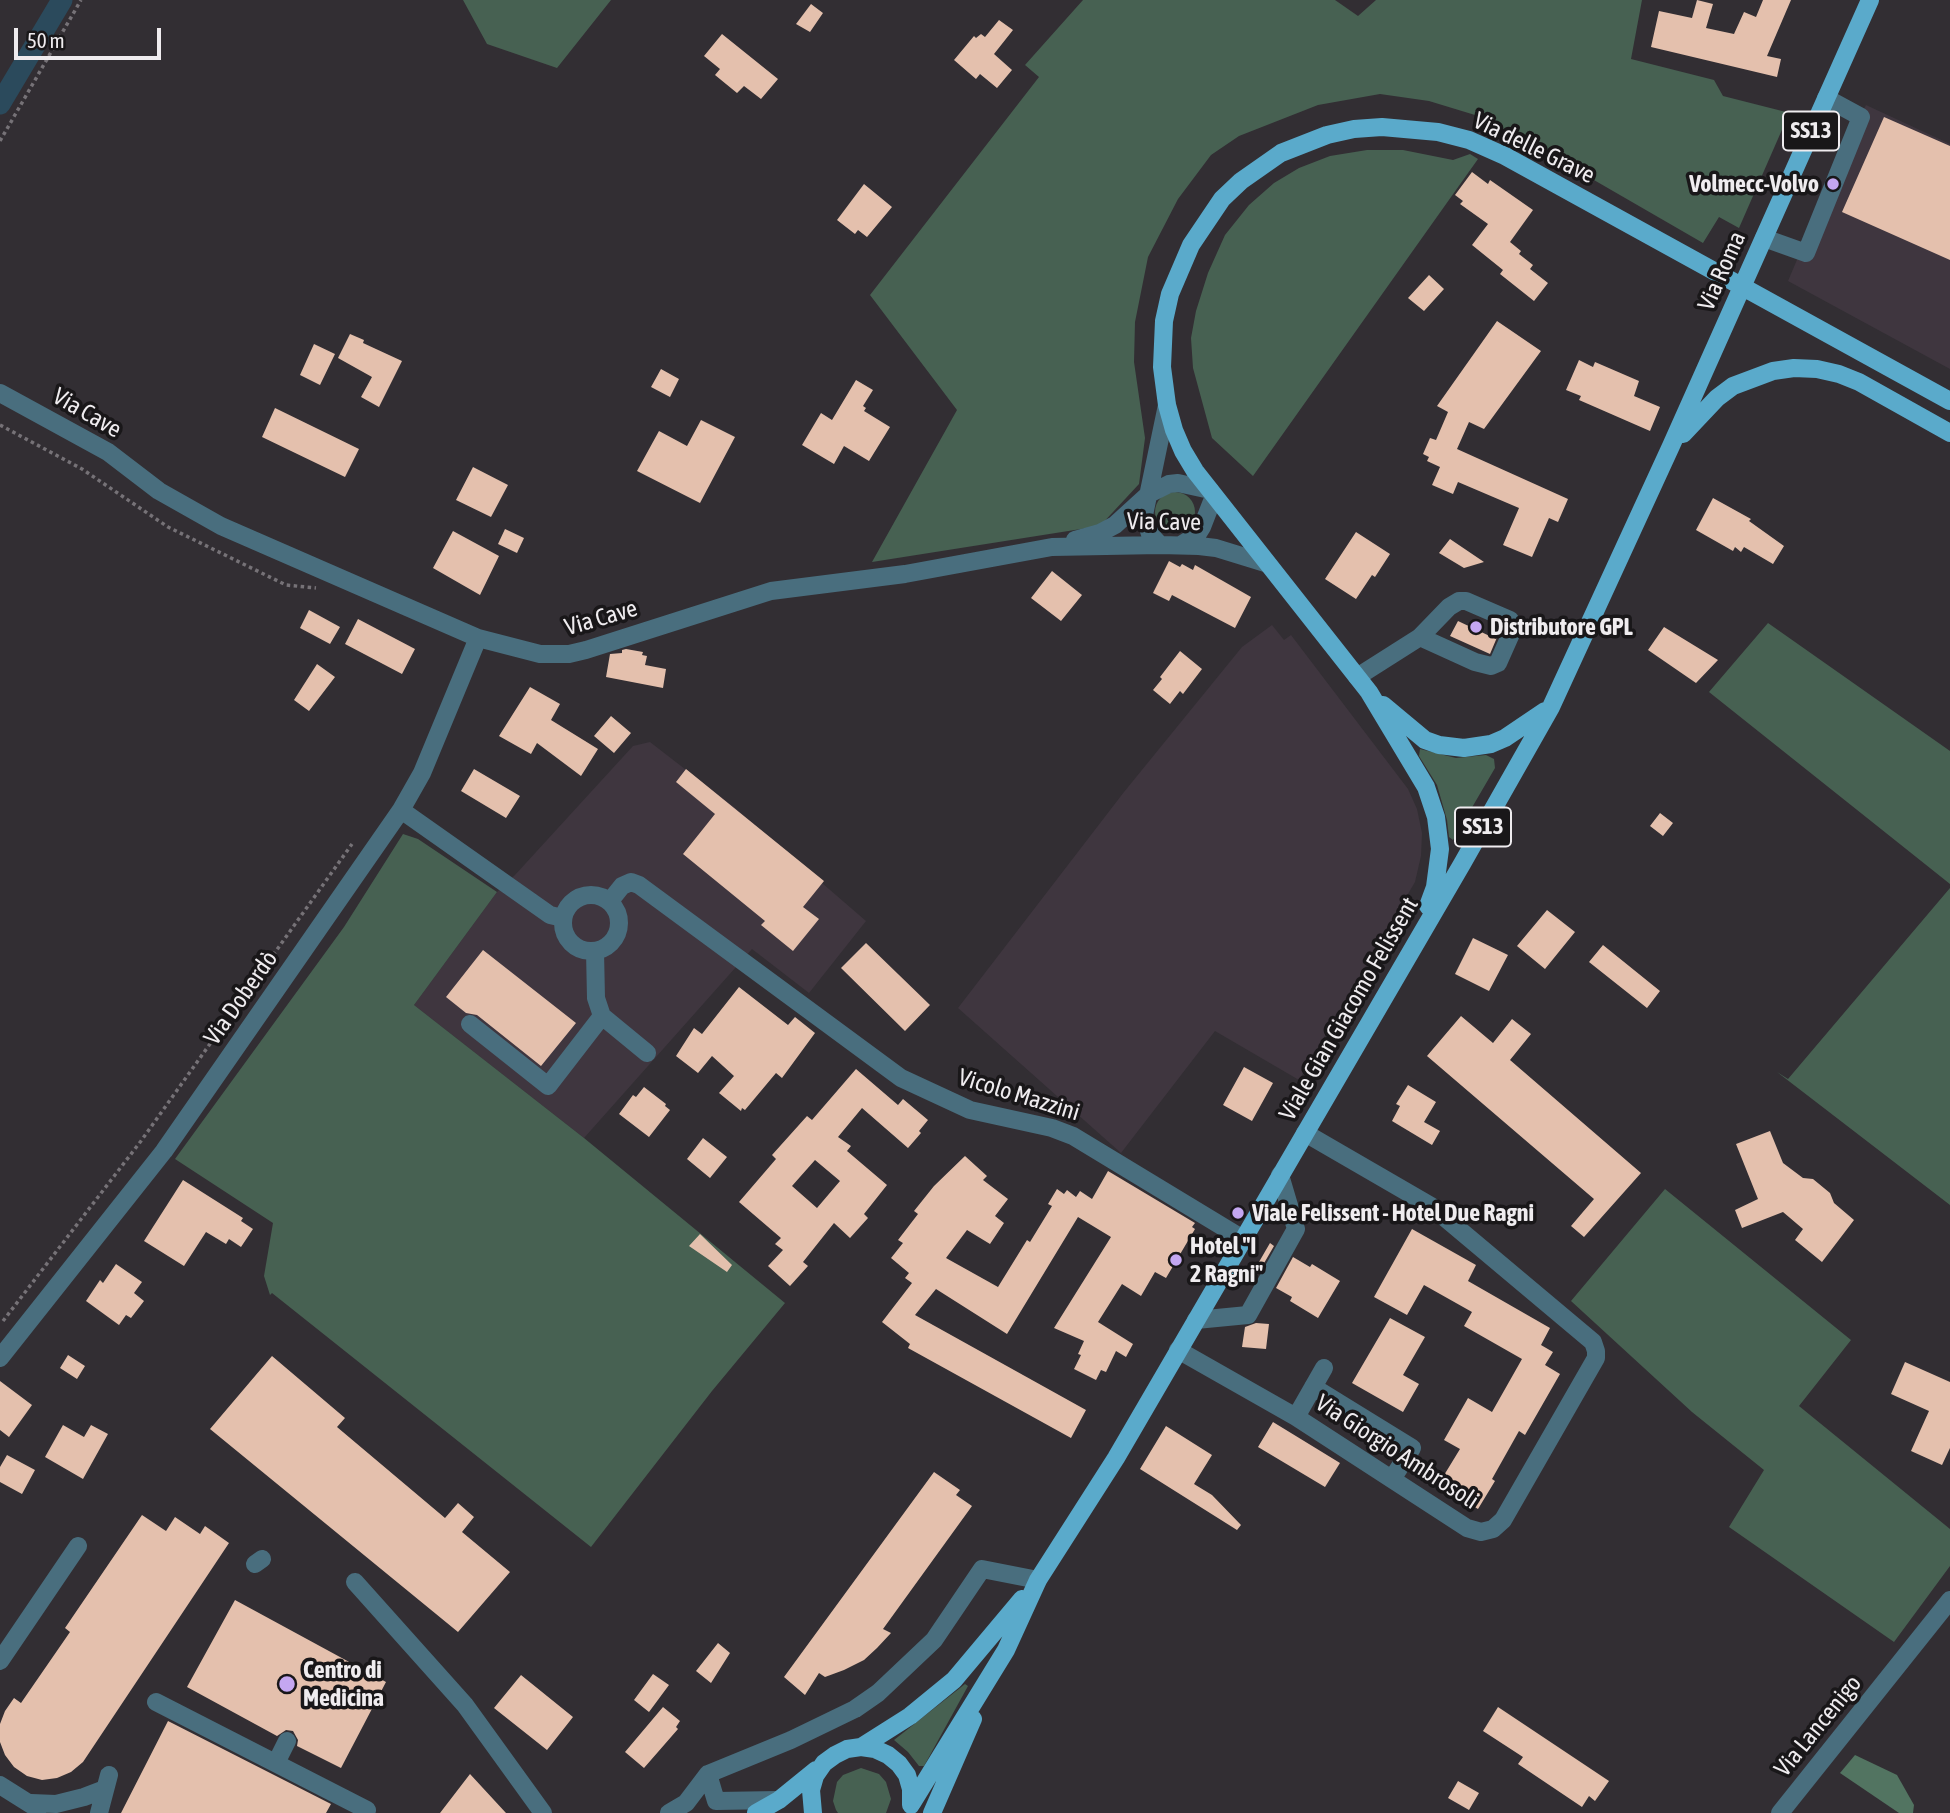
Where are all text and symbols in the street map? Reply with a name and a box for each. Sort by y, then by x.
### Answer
scale bar [18,14,164,58]
text: 50 m [27,28,65,52]
street label: Via delle Grave [1469,106,1599,190]
road number: SS13 [1783,112,1839,150]
place label: Volmecc-Volvo [1689,170,1819,198]
marker: Volmecc-Volvo [1825,176,1841,192]
street label: Via Roma [1692,227,1752,315]
street label: Via Cave [48,382,126,444]
street label: Via Cave [1127,507,1201,537]
street label: Via Cave [561,594,641,642]
place label: Distributore GPL [1490,613,1633,641]
marker: Distributore GPL [1468,619,1484,635]
road number: SS13 [1455,807,1511,846]
street label: Viale Gian Giacomo Felissent [1273,892,1425,1126]
street label: Via Doberdò [198,945,284,1051]
street label: Vicolo Mazzini [955,1063,1083,1127]
place label: Viale Felissent - Hotel Due Ragni [1252,1199,1534,1227]
marker: Viale Felissent - Hotel Due Ragni [1230,1205,1246,1221]
place label: Hotel "I 2 Ragni" [1190,1232,1263,1288]
marker: Hotel "I 2 Ragni" [1168,1252,1184,1268]
street label: Via Giorgio Ambrosoli [1310,1389,1484,1515]
place label: Centro di Medicina [303,1656,384,1712]
street label: Via Lancenigo [1768,1670,1868,1782]
marker: Centro di Medicina [277,1674,297,1694]

